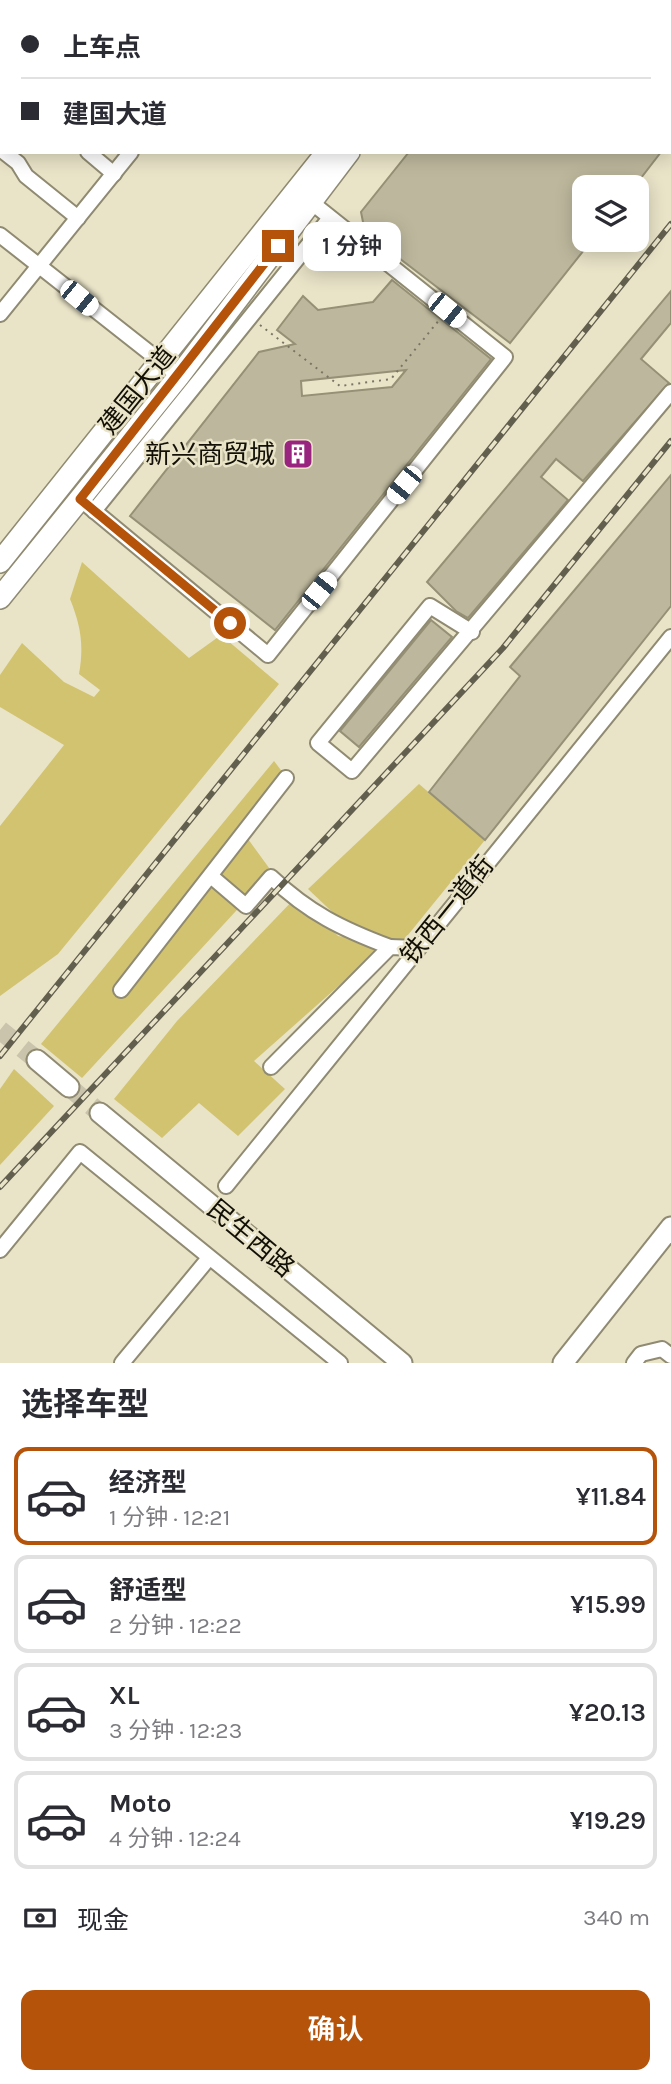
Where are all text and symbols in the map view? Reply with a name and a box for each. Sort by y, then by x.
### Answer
text: 上车点 [63,32,141,63]
text: 建国大道 [63,99,167,130]
map controls [572,175,649,252]
button: layers [572,175,649,252]
callout: 1 分钟 [302,222,400,270]
route end [262,230,294,262]
text: 1 分钟 [322,233,382,260]
car [57,277,102,319]
car [425,289,470,331]
street label: 建国大道 [93,340,182,440]
building icon: 新兴商贸城 [281,437,315,471]
place label: 新兴商贸城 [145,439,275,470]
car [383,462,426,508]
car [298,568,341,614]
route start [214,607,246,639]
street label: 铁西一道街 [394,850,500,971]
street label: 民生西路 [201,1193,300,1284]
text: 选择车型 [21,1386,149,1423]
icon: car [25,1465,88,1528]
text: 经济型 [109,1467,187,1498]
text: ¥11.84 [576,1481,646,1512]
text: 1 分钟 · 12:21 [109,1504,230,1531]
icon: car [25,1573,88,1636]
text: 舒适型 [109,1575,187,1606]
text: ¥15.99 [570,1589,646,1620]
text: 2 分钟 · 12:22 [109,1612,242,1639]
text: XL [109,1680,140,1711]
icon: car [25,1681,88,1744]
text: ¥20.13 [569,1697,646,1728]
text: 3 分钟 · 12:23 [109,1717,242,1744]
text: Moto [109,1788,171,1819]
icon: car [25,1789,88,1852]
text: ¥19.29 [570,1805,646,1836]
text: 4 分钟 · 12:24 [109,1825,241,1852]
icon: cash [21,1899,59,1937]
text: 340 m [583,1904,650,1931]
text: 现金 [77,1905,129,1936]
button: 确认 [21,1990,650,2070]

